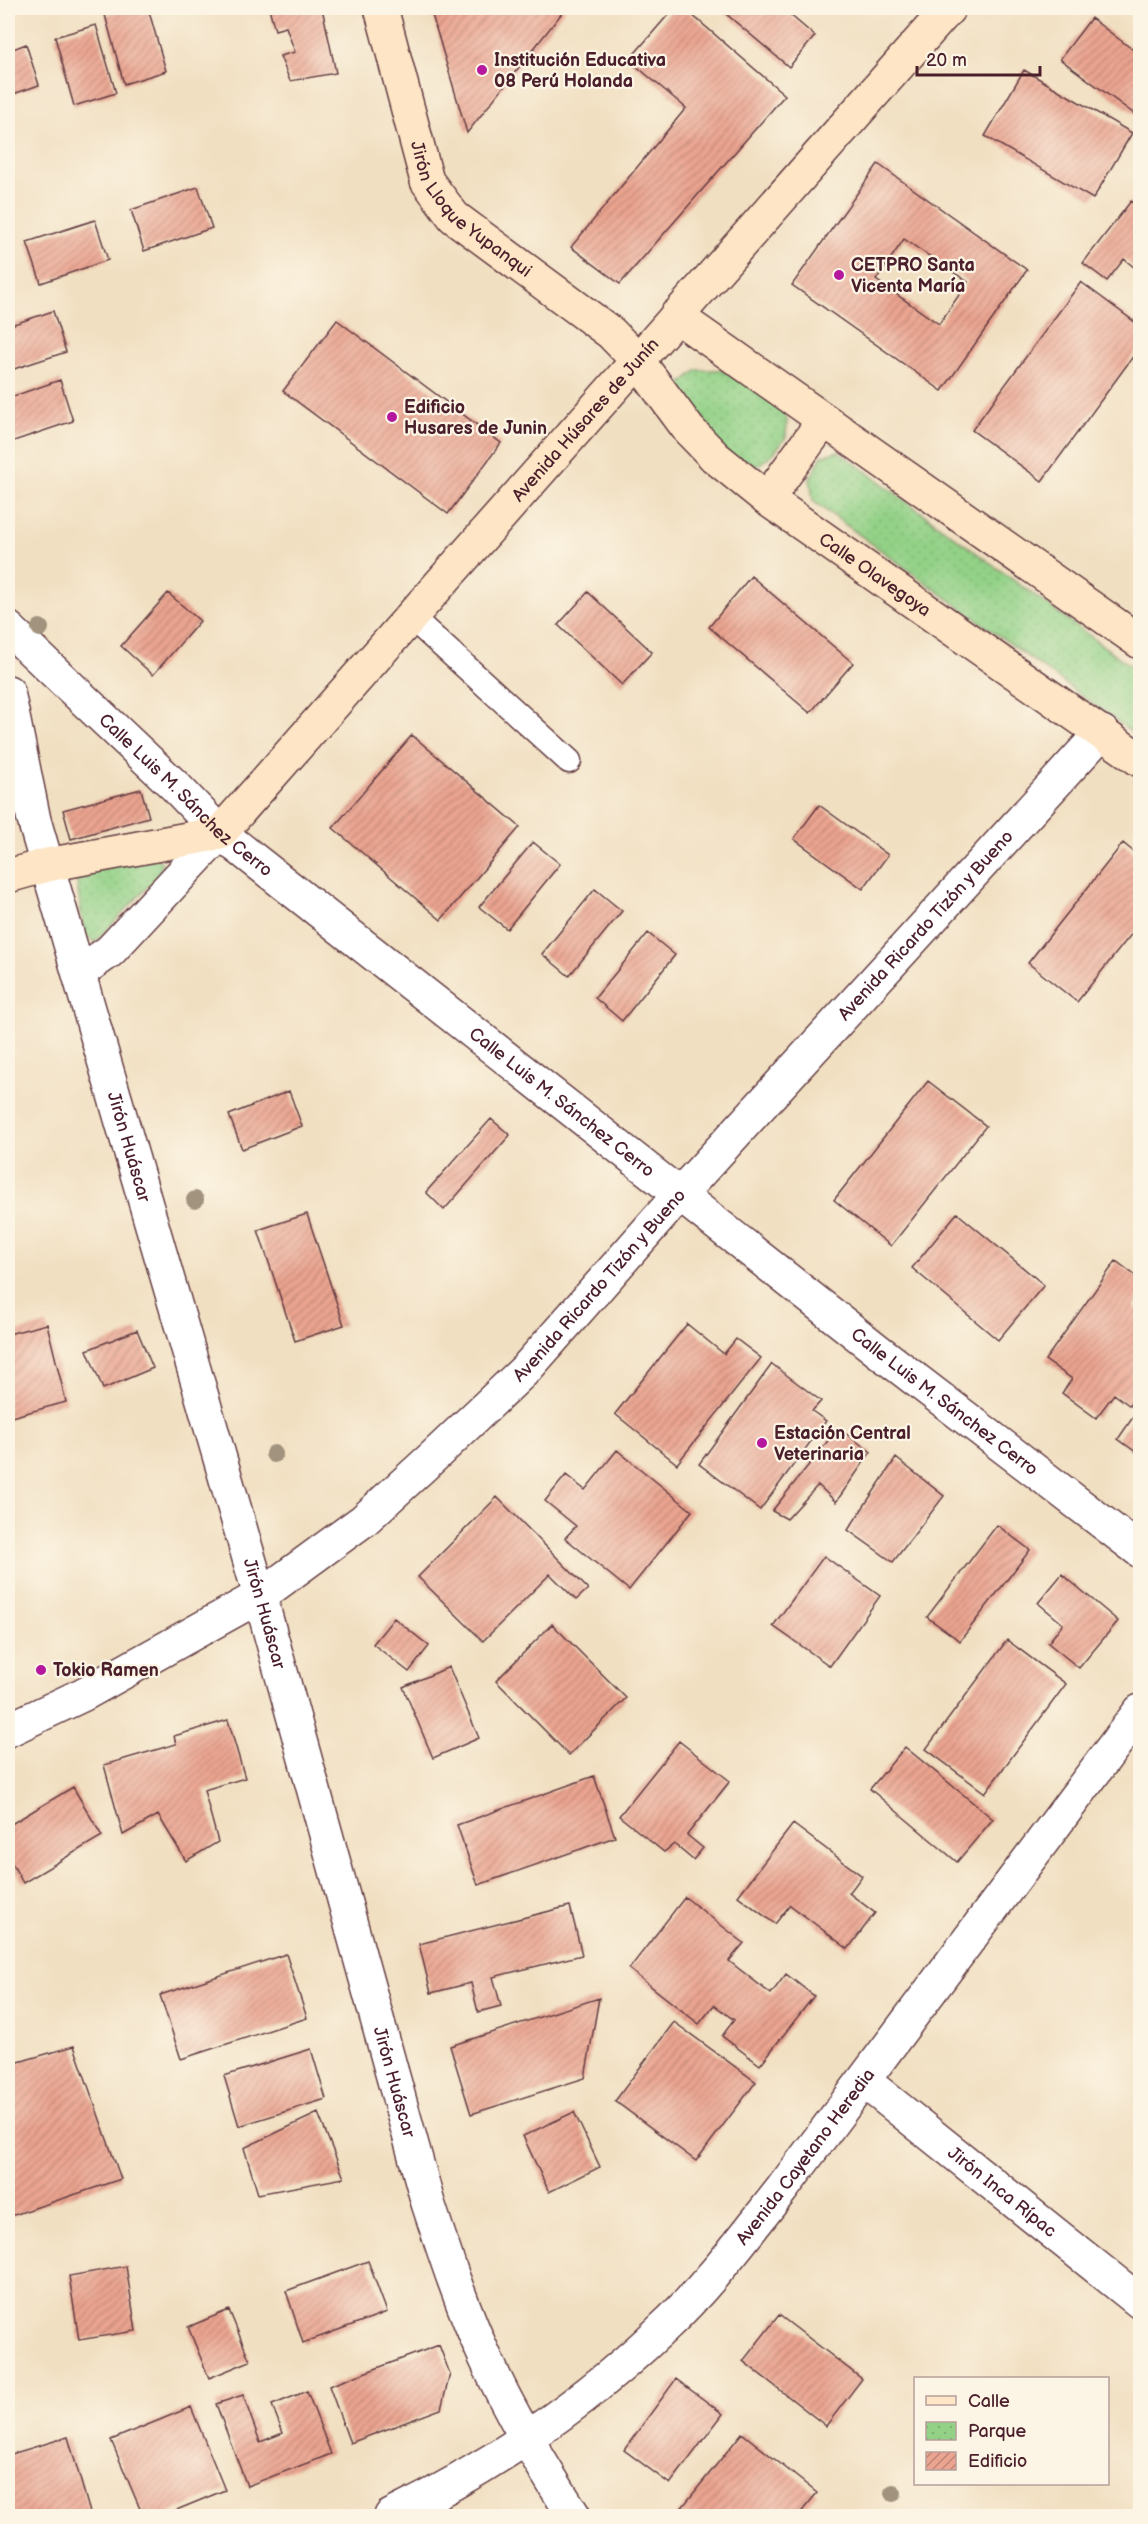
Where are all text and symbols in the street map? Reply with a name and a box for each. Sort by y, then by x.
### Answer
scale bar [917,39,1040,77]
place label: Institución Educativa 08 Perú Holanda [494,50,666,92]
text: 20 m [926,50,967,71]
marker: Institución Educativa 08 Perú Holanda [475,63,489,77]
street label: Jirón Lloque Yupanqui [406,139,536,282]
place label: CETPRO Santa Vicenta María [851,255,975,297]
marker: CETPRO Santa Vicenta María [832,268,846,282]
street label: Avenida Húsares de Junín [508,334,663,506]
place label: Edificio Husares de Junin [404,397,547,439]
marker: Edificio Husares de Junin [385,410,399,424]
street label: Calle Olavegoya [815,529,935,621]
street label: Calle Luis M. Sánchez Cerro [94,709,276,881]
street label: Avenida Ricardo Tizón y Bueno [834,826,1018,1025]
street label: Calle Luis M. Sánchez Cerro [465,1023,658,1182]
street label: Jirón Huáscar [103,1089,155,1205]
street label: Avenida Ricardo Tizón y Bueno [509,1185,690,1386]
street label: Calle Luis M. Sánchez Cerro [847,1324,1042,1480]
place label: Estación Central Veterinaria [774,1423,911,1465]
marker: Estación Central Veterinaria [755,1436,769,1450]
street label: Jirón Huáscar [239,1556,290,1672]
place label: Tokio Ramen [53,1660,159,1681]
marker: Tokio Ramen [34,1663,48,1677]
street label: Jirón Huáscar [369,2024,419,2140]
street label: Avenida Cayetano Heredia [732,2065,879,2249]
street label: Jirón Inca Rípac [943,2142,1060,2242]
legend [914,2377,1109,2485]
text: Calle [968,2391,1010,2412]
text: Parque [968,2421,1026,2442]
text: Edificio [968,2451,1027,2472]

